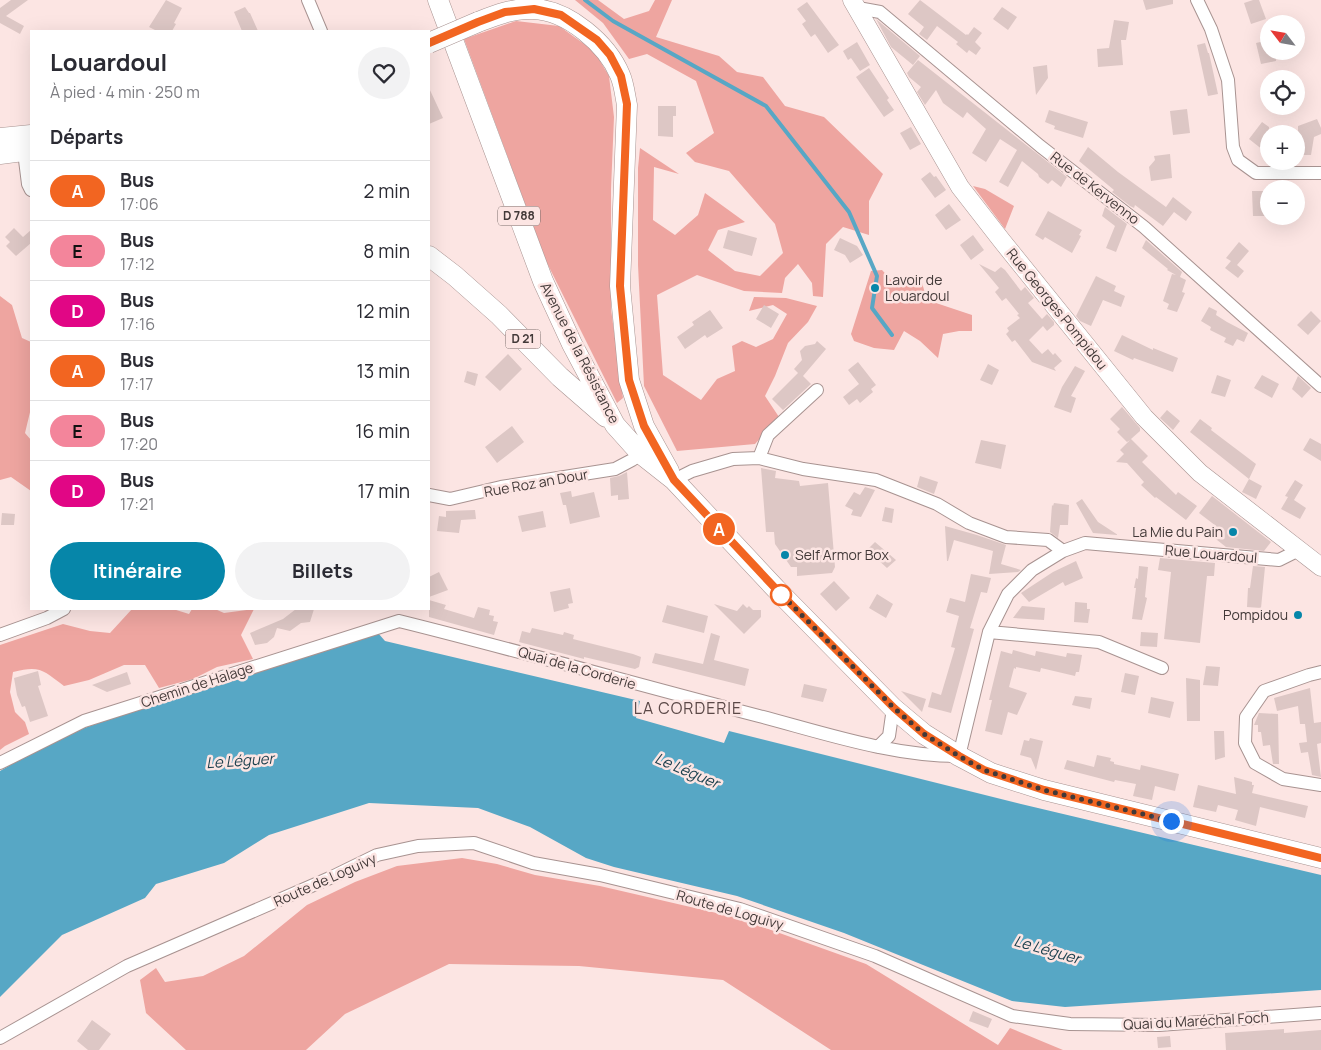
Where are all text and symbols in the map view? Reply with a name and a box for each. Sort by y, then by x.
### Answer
north arrow [1260,15,1305,60]
map controls [1260,15,1305,225]
text: Louardoul [50,45,167,78]
button: heart [358,47,410,99]
button: locate [1260,70,1305,115]
text: À pied · 4 min · 250 m [50,81,200,103]
text: Départs [50,124,123,150]
button: + [1260,125,1305,170]
street label: Rue de Kervenno [1047,147,1144,228]
text: Bus [120,167,154,193]
text: 2 min [364,178,410,204]
text: A [71,179,84,203]
button: − [1260,180,1305,225]
text: 17:06 [120,193,159,215]
road number: D 788 [498,207,540,226]
text: Bus [120,227,154,253]
text: 8 min [363,238,410,264]
text: E [72,239,83,263]
street label: Rue Georges Pompidou [1003,244,1112,373]
text: 17:12 [120,253,154,275]
place label: Lavoir de Louardoul [885,270,950,305]
street label: Avenue de la Résistance [537,279,624,427]
marker: Lavoir de Louardoul [869,282,881,294]
text: Bus [120,287,154,313]
text: 12 min [356,298,410,324]
text: D [71,299,84,323]
text: 17:16 [120,313,155,335]
road number: D 21 [506,329,540,348]
text: Bus [120,347,154,373]
text: 13 min [356,358,410,384]
text: A [71,359,84,383]
text: 17:17 [120,373,153,395]
text: Bus [120,407,154,433]
text: 16 min [355,418,410,444]
text: E [72,419,83,443]
text: 17:20 [120,433,158,455]
street label: Rue Roz an Dour [483,464,589,501]
text: Bus [120,467,154,493]
text: 17 min [357,478,410,504]
text: D [71,479,84,503]
text: 17:21 [120,493,154,515]
line badge: A [703,513,735,545]
text: A [713,517,725,541]
place label: La Mie du Pain [1132,522,1223,541]
marker: La Mie du Pain [1227,526,1239,538]
street label: Rue Louardoul [1164,540,1258,567]
button: Itinéraire [50,542,225,600]
button: Billets [235,542,410,600]
place label: Self Armor Box [795,545,889,564]
marker: Self Armor Box [779,549,791,561]
unlabelled marker [770,584,792,606]
place label: Pompidou [1223,605,1288,624]
marker: Pompidou [1292,609,1304,621]
street label: Quai de la Corderie [516,642,638,693]
street label: Chemin de Halage [138,657,255,712]
district label: LA CORDERIE [634,697,742,719]
water label: Le Léguer [205,747,277,773]
water label: Le Léguer [652,748,725,794]
your location [1159,809,1184,834]
street label: Route de Loguivy [270,848,380,911]
street label: Route de Loguivy [674,885,787,934]
water label: Le Léguer [1012,930,1085,970]
street label: Quai du Maréchal Foch [1123,1007,1269,1034]

